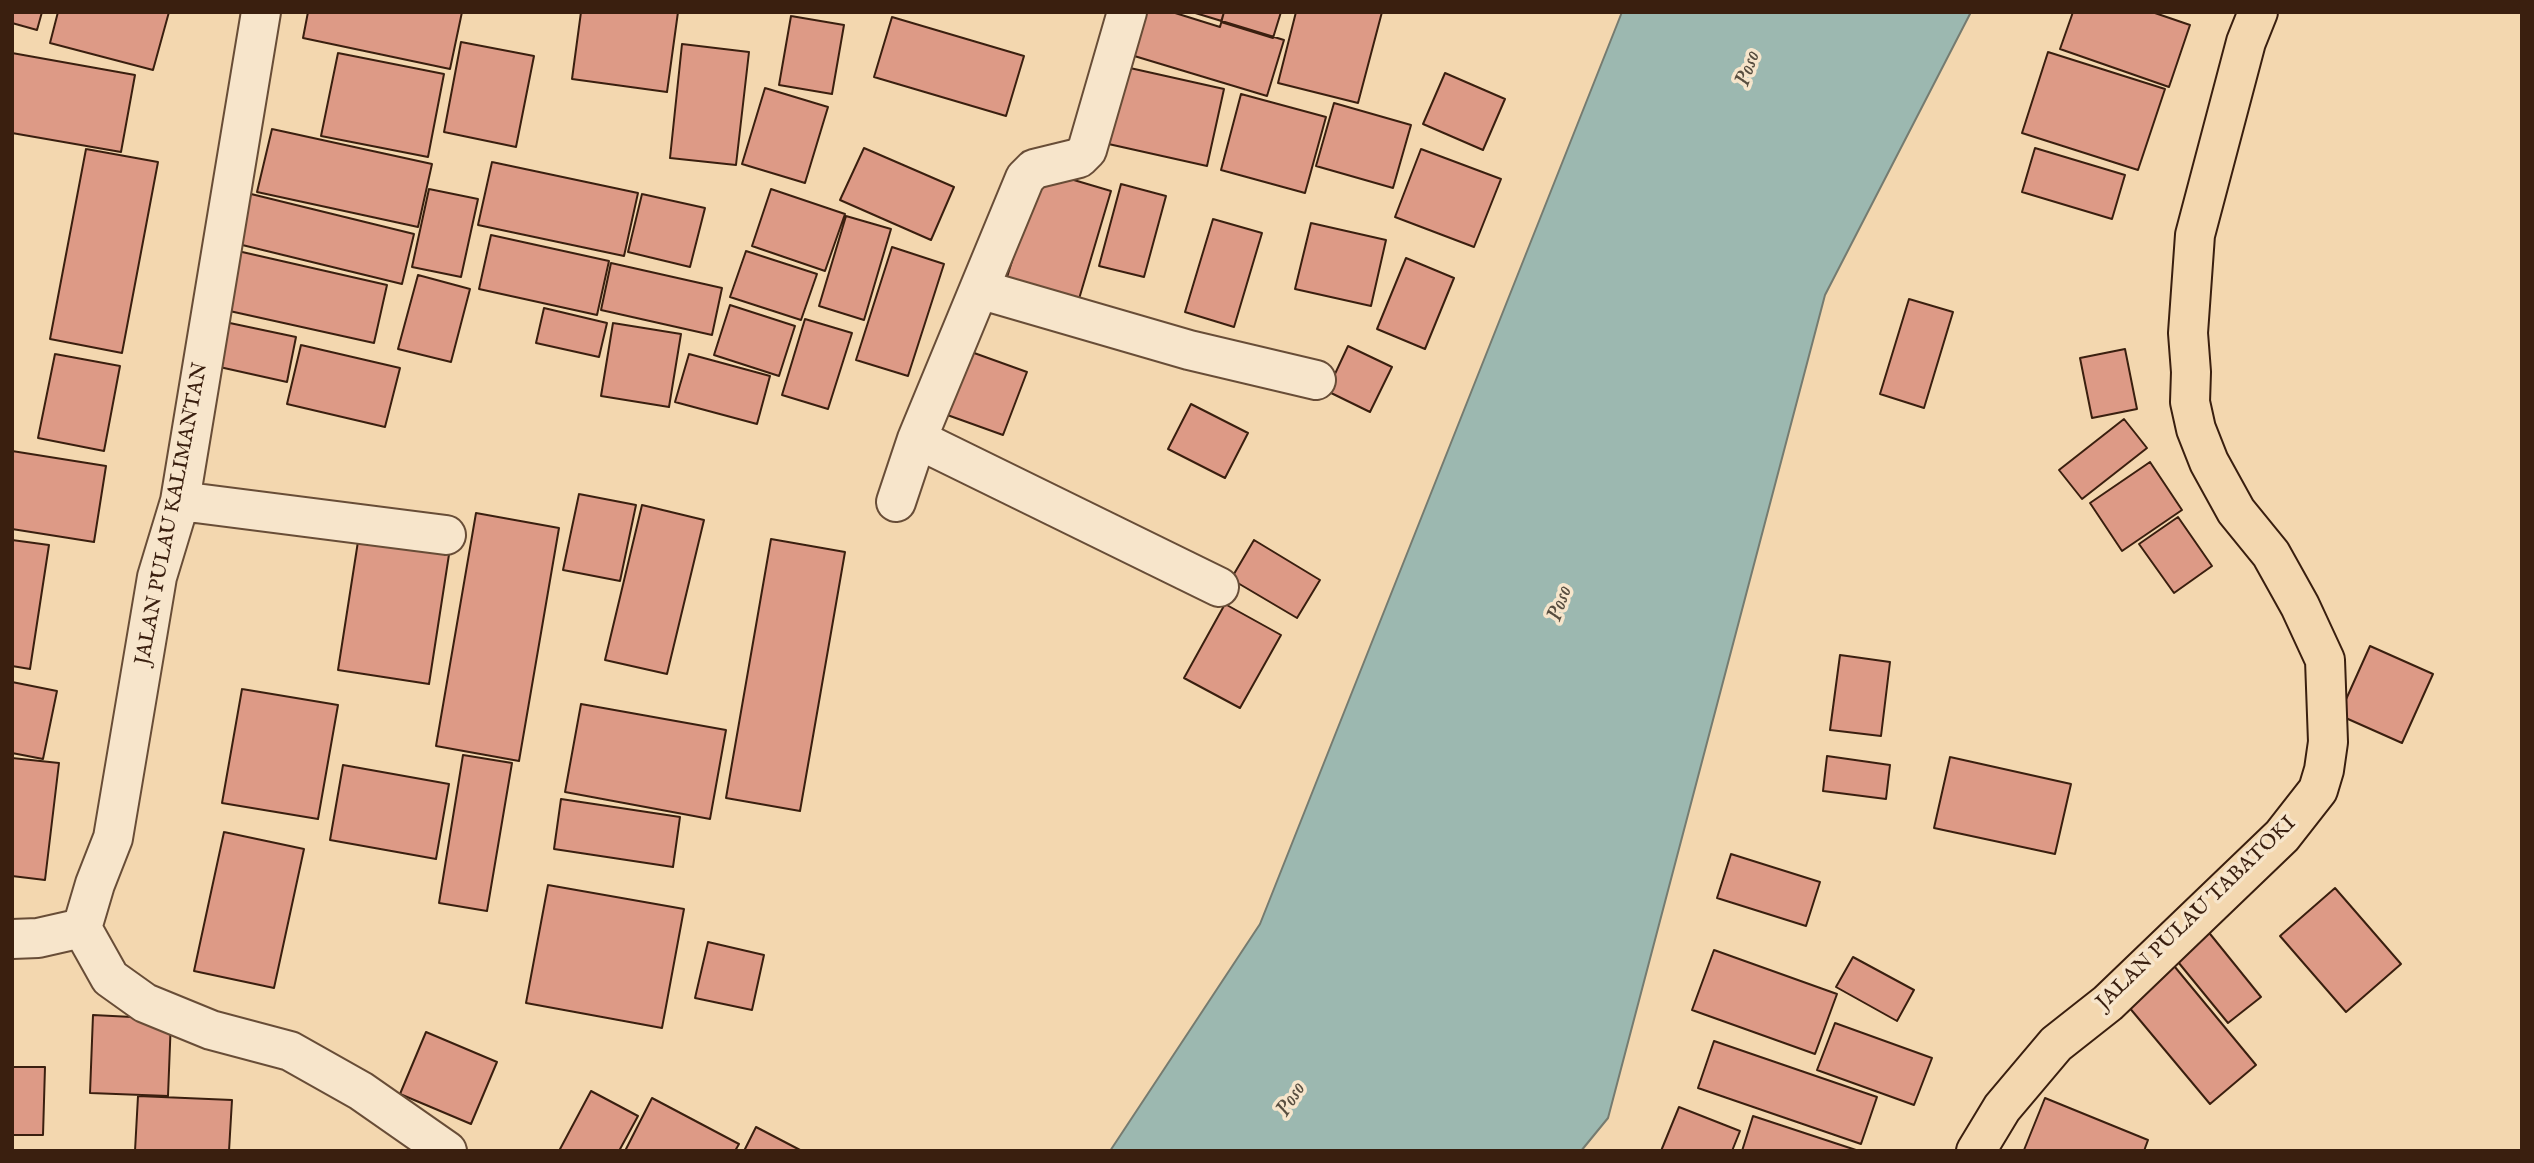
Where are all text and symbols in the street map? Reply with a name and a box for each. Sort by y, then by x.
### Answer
water label: Poso [1730,47,1768,91]
street label: JALAN PULAU KALIMANTAN [131,361,215,667]
water label: Poso [1542,582,1580,626]
street label: JALAN PULAU TABATOKI [2092,812,2302,1016]
water label: Poso [1271,1077,1313,1123]

